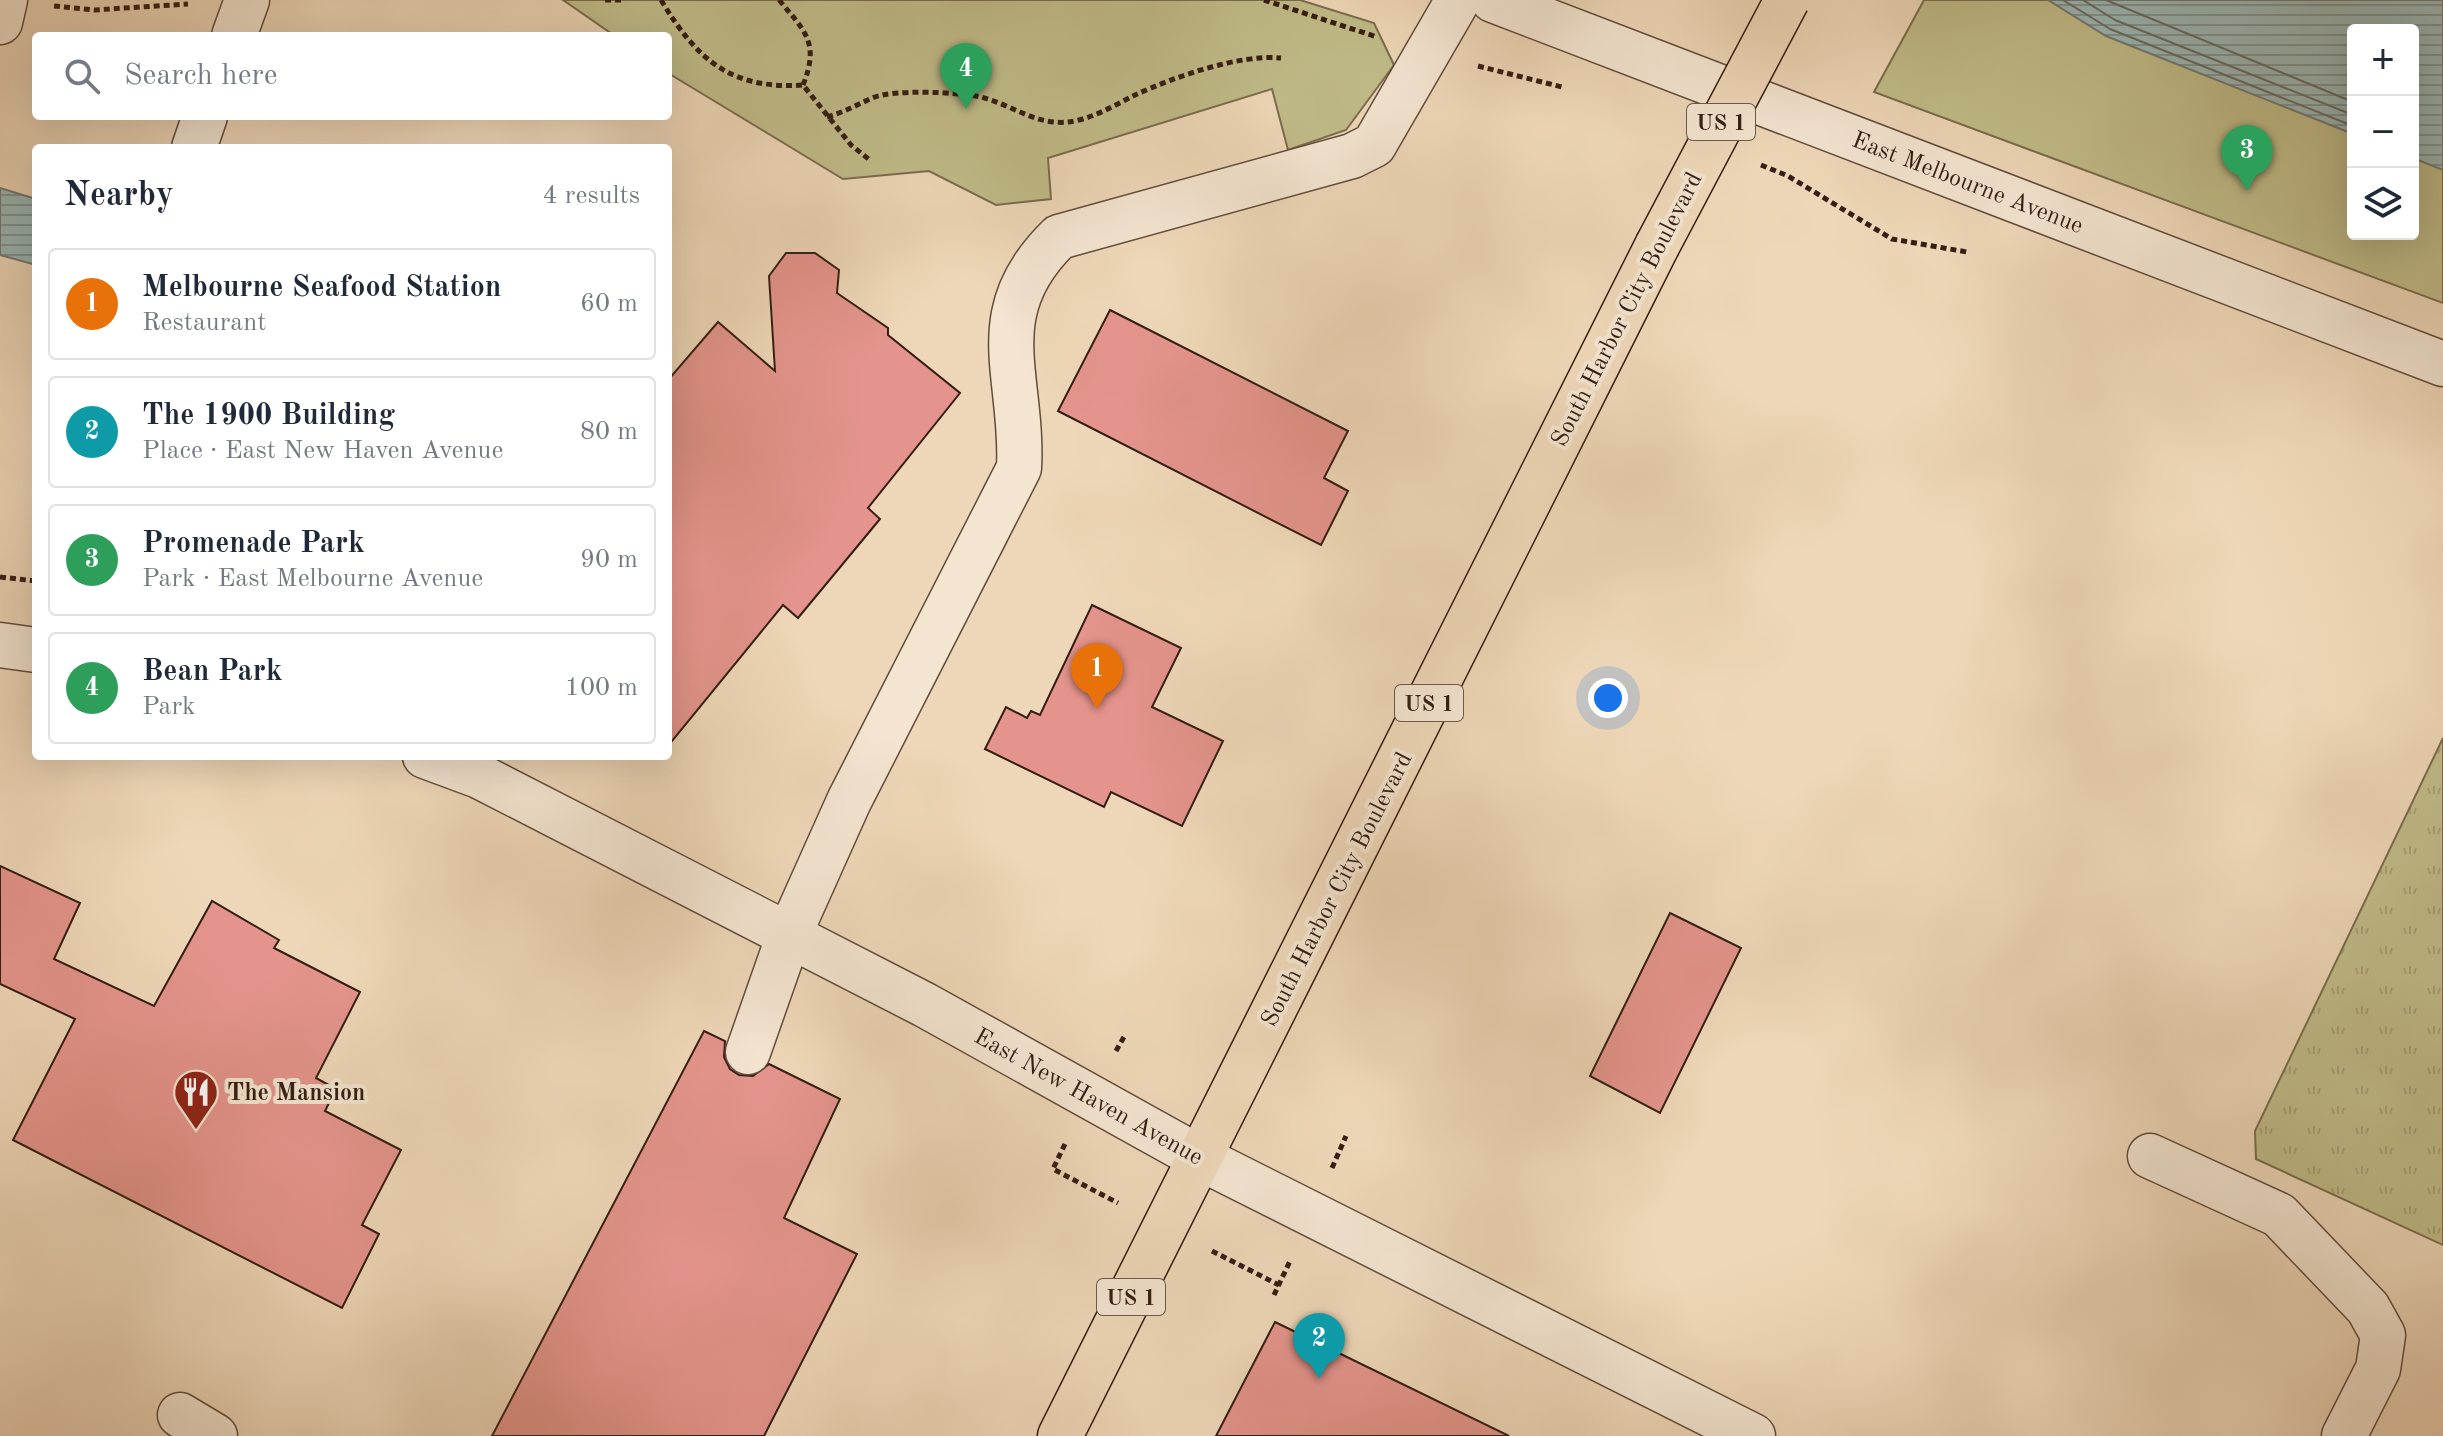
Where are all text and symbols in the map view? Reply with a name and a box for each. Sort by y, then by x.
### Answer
map controls [2347,24,2419,240]
button: + [2347,24,2419,96]
search box [32,32,672,120]
pin: 4 [940,43,992,109]
icon: search [60,54,104,98]
text: Search here [124,61,278,91]
button: − [2347,96,2419,168]
road number: US 1 [1687,104,1755,140]
pin: 3 [2221,125,2273,191]
street label: East Melbourne Avenue [1848,129,2086,239]
button: layers [2347,168,2419,240]
street label: South Harbor City Boulevard [1548,169,1708,451]
text: Nearby [64,179,174,213]
text: 4 results [542,183,640,209]
text: Melbourne Seafood Station [142,273,501,303]
text: 1 [84,291,100,317]
text: 60 m [580,291,638,317]
text: Restaurant [142,310,266,336]
text: The 1900 Building [142,401,395,431]
text: 2 [84,419,100,445]
text: 80 m [580,419,638,445]
text: Place · East New Haven Avenue [142,438,503,464]
text: Promenade Park [142,529,365,559]
text: 3 [84,547,100,573]
text: 90 m [580,547,638,573]
text: Park · East Melbourne Avenue [142,566,483,592]
pin: 1 [1071,643,1123,709]
text: Bean Park [142,657,283,687]
text: 4 [84,675,100,701]
text: 100 m [565,675,638,701]
your location [1588,678,1628,718]
road number: US 1 [1395,685,1463,721]
text: Park [142,694,196,720]
street label: South Harbor City Boulevard [1258,749,1418,1031]
street label: East New Haven Avenue [970,1025,1206,1171]
restaurant icon: The Mansion [172,1068,220,1131]
place label: The Mansion [227,1082,365,1106]
road number: US 1 [1097,1279,1165,1315]
pin: 2 [1293,1313,1345,1379]

